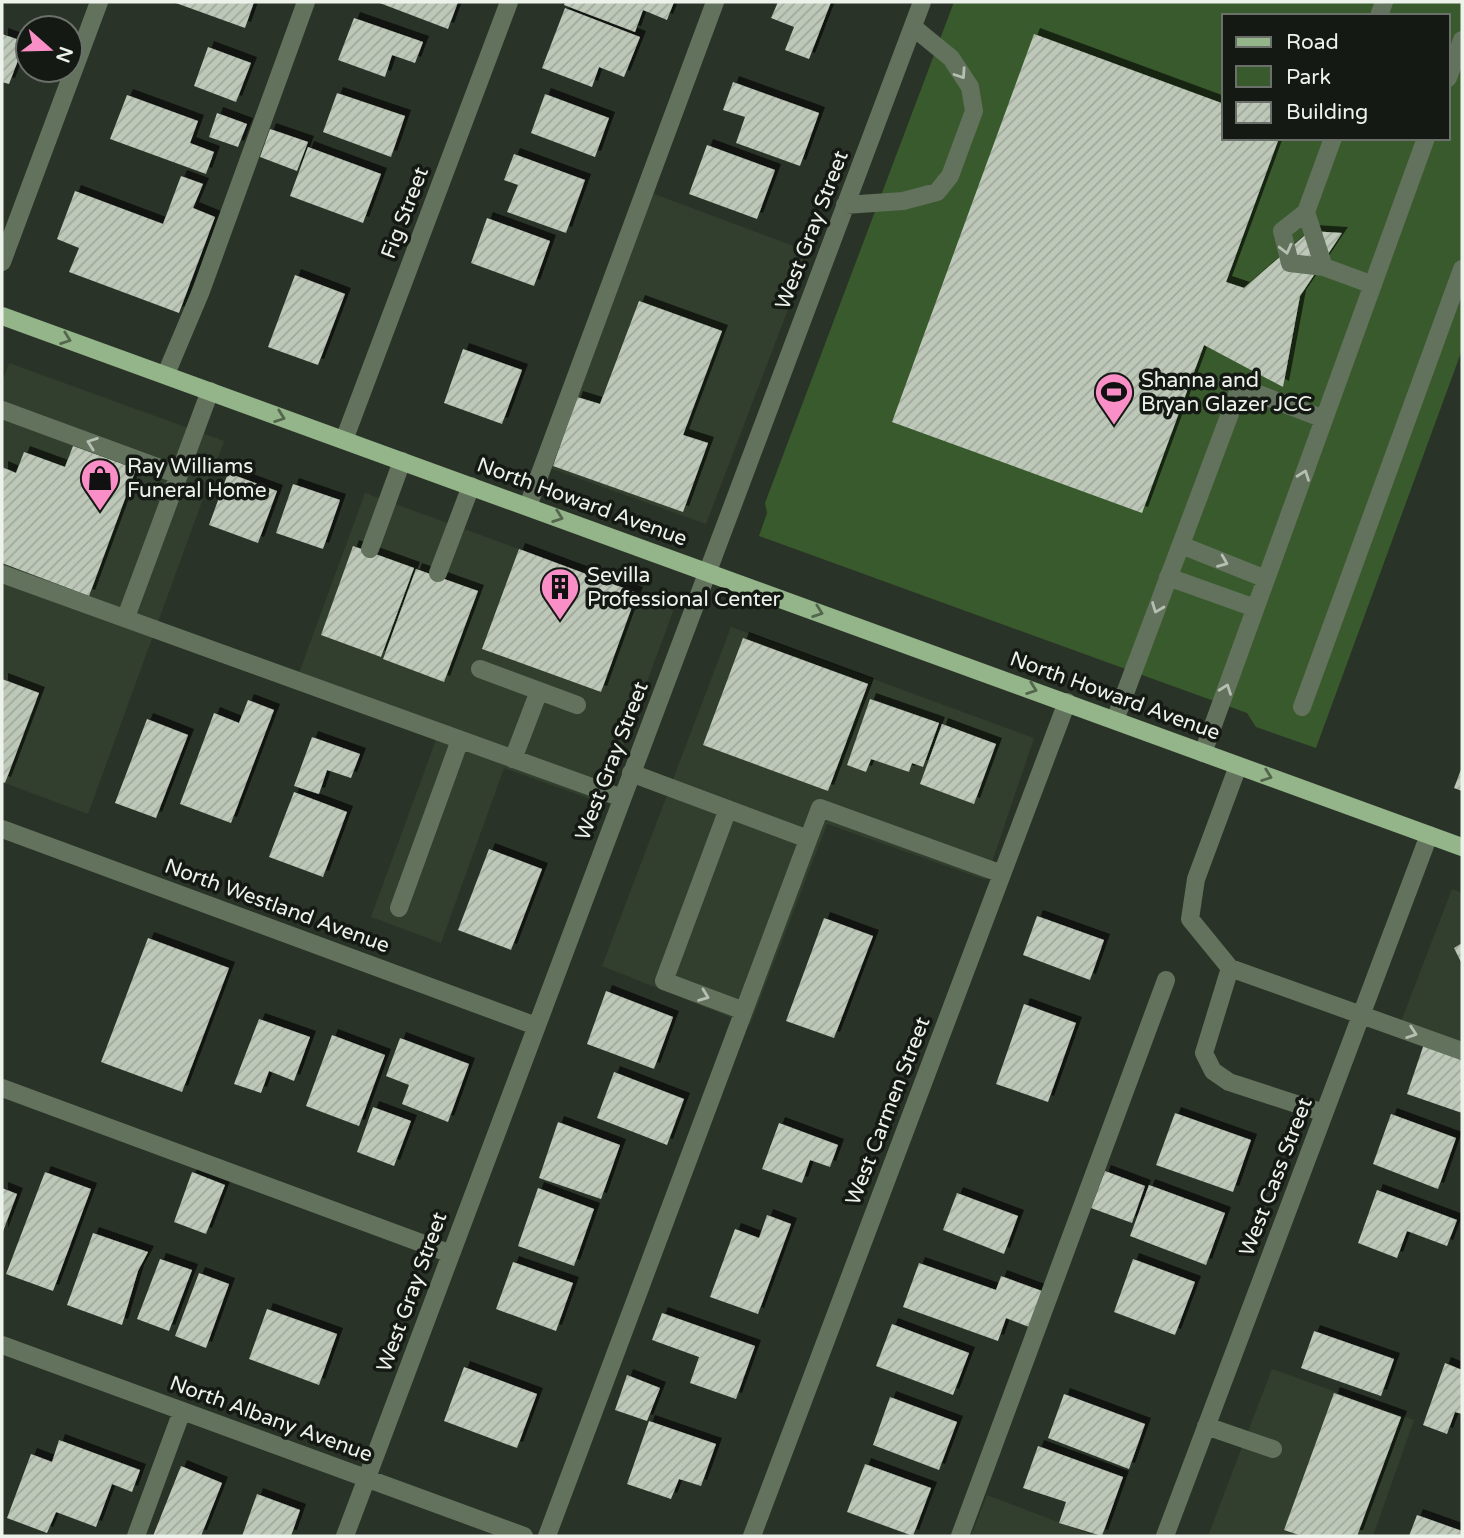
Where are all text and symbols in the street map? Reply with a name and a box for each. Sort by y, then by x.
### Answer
north arrow [14,14,84,84]
legend [1222,14,1450,140]
text: Road [1286,30,1339,55]
text: N [51,44,77,65]
text: Park [1286,65,1331,90]
one-way arrow [953,66,966,79]
text: Building [1286,100,1368,125]
street label: West Gray Street [770,147,854,313]
street label: Fig Street [376,163,434,263]
one-way arrow [1278,243,1293,255]
one-way arrow [59,331,72,345]
place label: Shanna and Bryan Glazer JCC [1141,368,1312,417]
sports icon: Shanna and Bryan Glazer JCC [1093,371,1135,426]
one-way arrow [273,408,285,422]
one-way arrow [86,437,98,451]
street label: North Howard Avenue [474,452,691,552]
place label: Ray Williams Funeral Home [127,454,267,503]
shop icon: Ray Williams Funeral Home [79,457,121,512]
one-way arrow [1296,469,1310,481]
one-way arrow [551,509,563,523]
one-way arrow [1217,553,1229,567]
place label: Sevilla Professional Center [587,563,781,612]
building icon: Sevilla Professional Center [539,566,581,621]
one-way arrow [1151,602,1165,614]
one-way arrow [811,603,823,617]
street label: North Howard Avenue [1007,646,1224,746]
street label: West Gray Street [570,678,654,844]
one-way arrow [1025,681,1037,695]
one-way arrow [1218,683,1232,695]
one-way arrow [1260,768,1272,782]
street label: North Westland Avenue [161,854,393,958]
one-way arrow [697,988,709,1002]
street label: West Carmen Street [841,1013,935,1209]
one-way arrow [1405,1025,1417,1039]
street label: West Cass Street [1234,1094,1318,1260]
street label: West Gray Street [372,1209,452,1375]
street label: North Albany Avenue [166,1371,376,1467]

